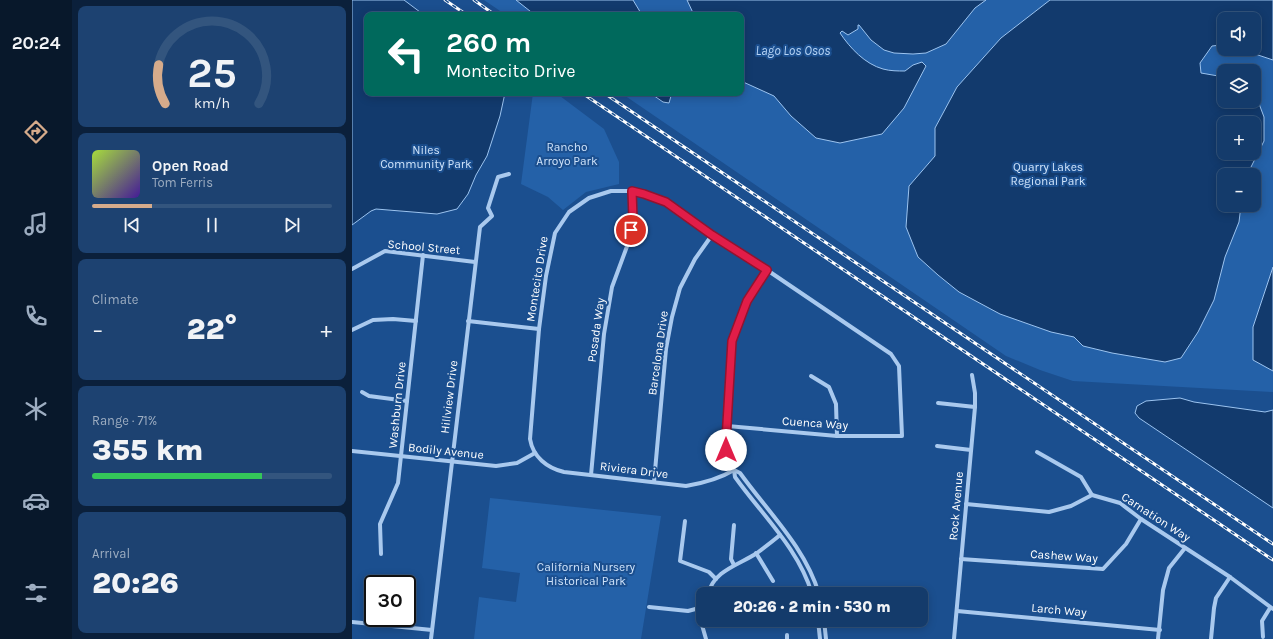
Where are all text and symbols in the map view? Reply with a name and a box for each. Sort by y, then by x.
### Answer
map controls [1217,12,1261,212]
button: sound [1217,12,1261,56]
text: 260 m [446,26,531,59]
icon: left [380,28,432,80]
text: 20:24 [12,32,60,54]
water label: Lago Los Osos [756,43,830,58]
text: 25 [187,49,237,97]
text: Montecito Drive [446,60,576,82]
button: layers [1217,64,1261,108]
text: km/h [194,95,230,112]
button: + [1217,116,1261,160]
icon: directions [22,118,50,146]
park label: Rancho Arroyo Park [536,140,598,168]
park label: Niles Community Park [380,143,472,171]
text: Open Road [152,157,229,175]
park label: Quarry Lakes Regional Park [1011,160,1086,188]
button: − [1217,168,1261,212]
text: Tom Ferris [152,175,213,190]
icon: music [22,210,50,238]
pin [614,213,648,247]
icon: previous [121,214,143,236]
icon: pause [201,214,223,236]
icon: next [281,214,303,236]
icon: arrive [620,219,642,241]
street label: Montecito Drive [523,235,551,323]
street label: School Street [387,237,461,257]
text: Climate [92,292,138,307]
street label: Posada Way [585,296,608,363]
icon: phone [22,302,50,330]
street label: Barcelona Drive [645,310,671,396]
text: 22° [186,311,238,347]
text: − [92,317,104,343]
text: + [320,317,332,343]
street label: Hillview Drive [438,360,460,434]
street label: Washburn Drive [385,361,409,449]
icon: climate [22,395,50,423]
text: Range · 71% [92,413,157,428]
street label: Cuenca Way [781,414,849,432]
position arrow [705,429,747,471]
text: 355 km [92,432,203,468]
street label: Bodily Avenue [407,440,485,462]
street label: Riviera Drive [599,459,669,481]
street label: Rock Avenue [946,471,966,541]
icon: car [22,487,50,515]
street label: Carnation Way [1119,489,1193,545]
text: Arrival [92,546,130,561]
street label: Cashew Way [1030,547,1099,565]
park label: California Nursery Historical Park [537,560,636,588]
text: 20:26 [92,565,179,601]
speed limit sign: 30 [364,575,416,627]
icon: filters [22,579,50,607]
text: 20:26 · 2 min · 530 m [733,598,891,616]
street label: Larch Way [1031,601,1088,619]

